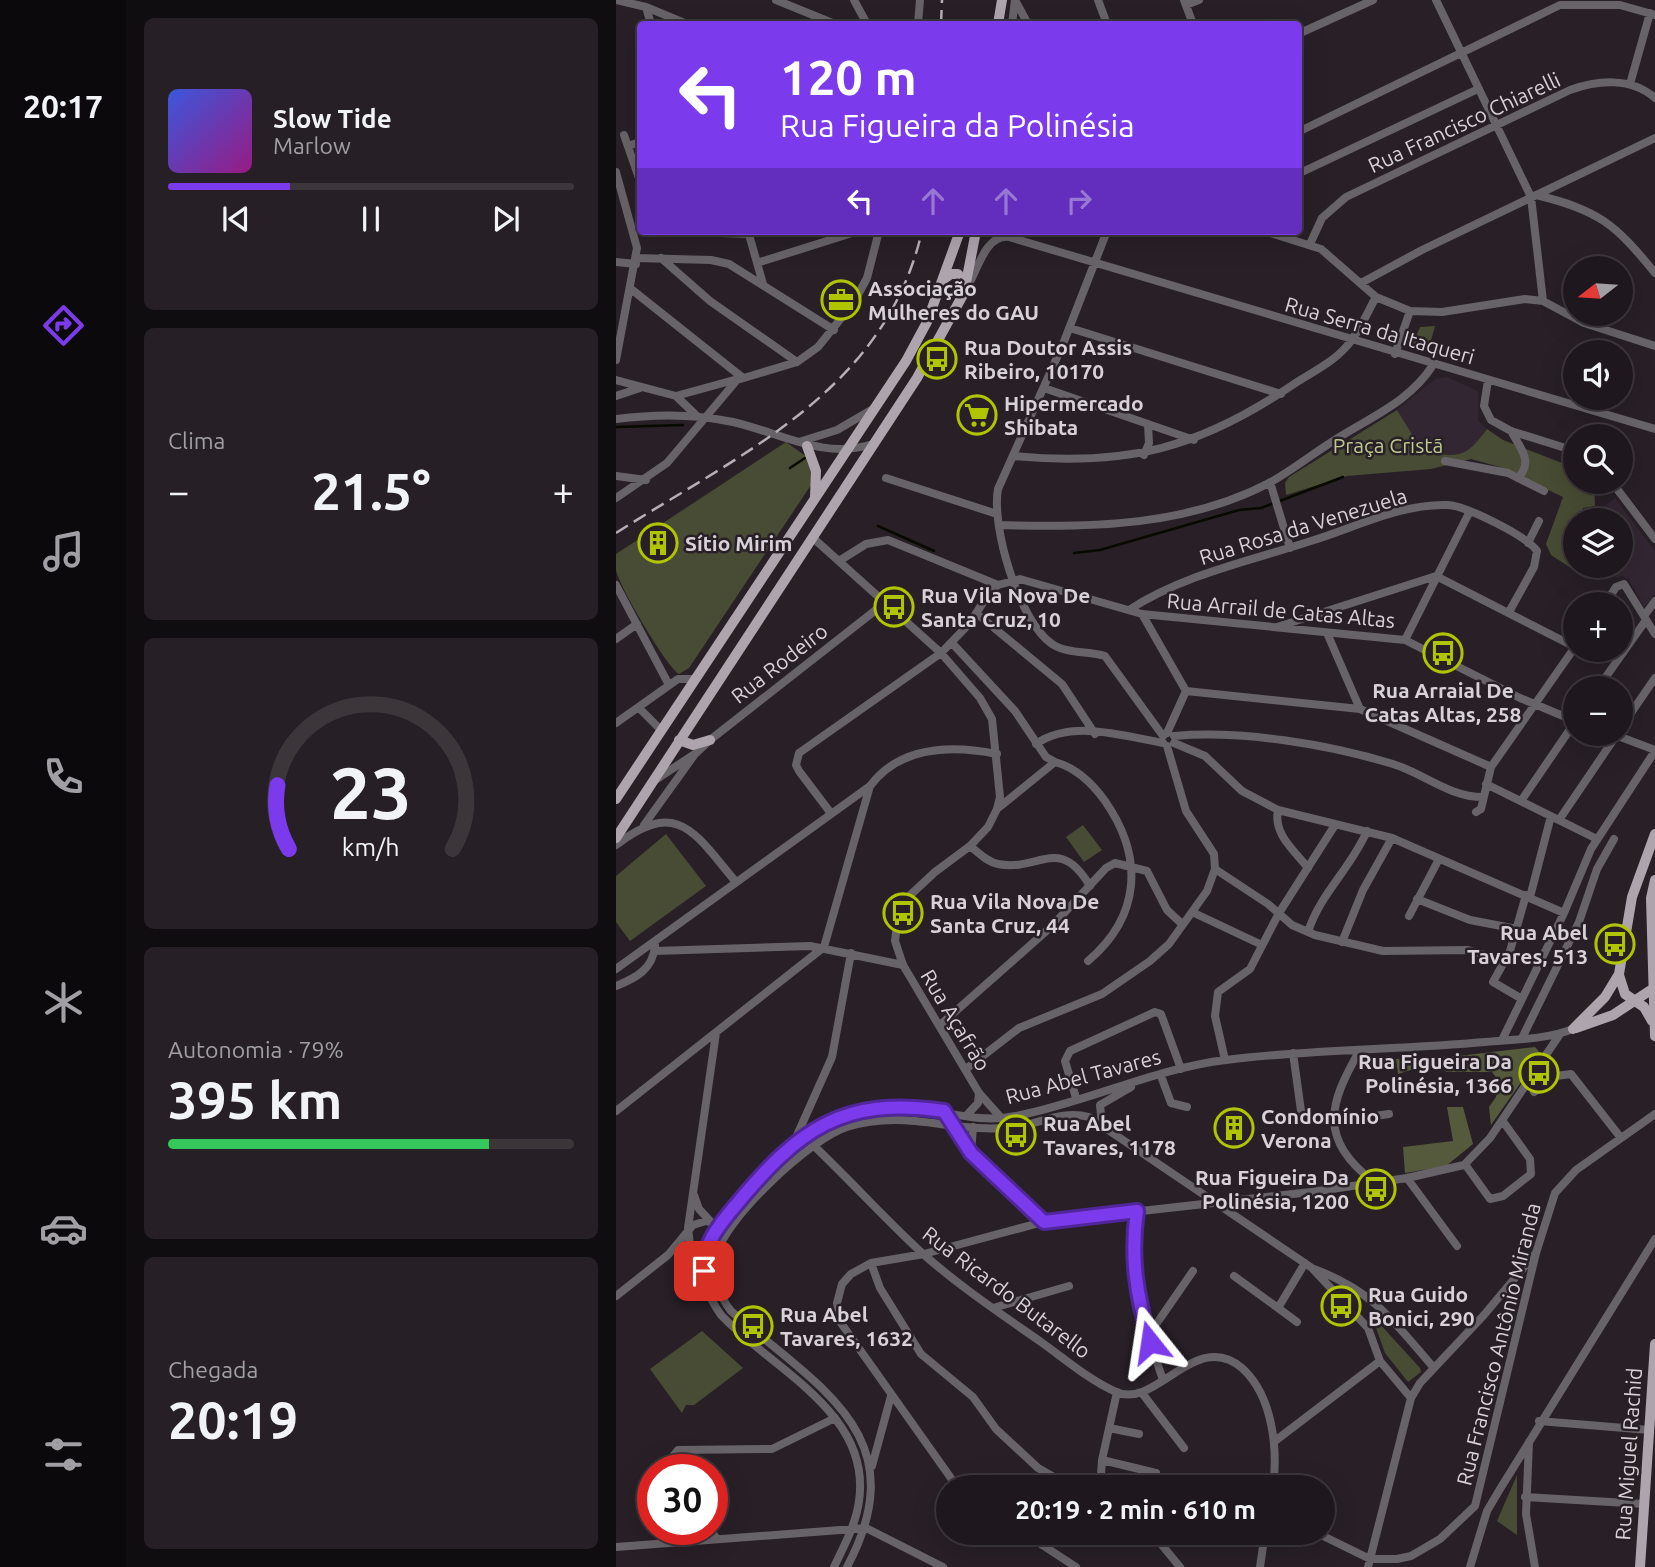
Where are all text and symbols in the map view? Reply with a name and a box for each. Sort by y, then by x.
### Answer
icon: left [665,49,756,140]
text: 120 m [780,49,917,104]
street label: Rua Francisco Chiarelli [1364,67,1564,177]
text: 20:17 [23,88,103,124]
text: Slow Tide [273,104,392,133]
text: Rua Figueira da Polinésia [780,107,1135,143]
text: Marlow [273,133,351,158]
icon: left [841,182,879,220]
icon: ahead [914,182,952,220]
icon: ahead [987,182,1025,220]
icon: right [1060,182,1098,220]
icon: previous [217,200,255,238]
icon: pause [352,200,390,238]
icon: next [487,200,525,238]
north arrow [1563,256,1633,326]
map controls [1563,256,1633,746]
place label: Associação Mulheres do GAU [868,276,1039,324]
office icon: Associação Mulheres do GAU [820,279,862,321]
street label: Rua Serra da Itaqueri [1282,291,1478,369]
icon: directions [39,301,88,350]
place label: Rua Doutor Assis Ribeiro, 10170 [964,335,1132,383]
bus stop icon: Rua Doutor Assis Ribeiro, 10170 [916,338,958,380]
button: sound [1563,340,1633,410]
place label: Hipermercado Shibata [1004,391,1144,439]
supermarket icon: Hipermercado Shibata [956,394,998,436]
button: search [1563,424,1633,494]
text: Clima [168,428,225,453]
park label: Praça Cristã [1333,433,1443,457]
text: 21.5° [311,462,431,520]
text: − [168,470,189,512]
text: + [553,470,574,512]
street label: Rua Rosa da Venezuela [1196,483,1410,569]
button: layers [1563,508,1633,578]
building icon: Sítio Mirim [637,522,679,564]
icon: music [39,527,88,576]
place label: Sítio Mirim [685,531,792,555]
place label: Rua Vila Nova De Santa Cruz, 10 [921,583,1090,631]
bus stop icon: Rua Vila Nova De Santa Cruz, 10 [873,586,915,628]
street label: Rua Arrail de Catas Altas [1166,588,1396,632]
button: + [1563,592,1633,662]
street label: Rua Rodeiro [726,618,832,708]
bus stop icon: Rua Arraial De Catas Altas, 258 [1422,632,1464,674]
button: − [1563,676,1633,746]
place label: Rua Arraial De Catas Altas, 258 [1365,678,1521,726]
icon: phone [39,752,88,801]
text: 23 [330,752,412,834]
text: km/h [342,833,400,861]
place label: Rua Vila Nova De Santa Cruz, 44 [930,889,1099,937]
bus stop icon: Rua Vila Nova De Santa Cruz, 44 [882,892,924,934]
place label: Rua Abel Tavares, 513 [1467,920,1588,968]
bus stop icon: Rua Abel Tavares, 513 [1594,923,1636,965]
street label: Rua Açafrão [916,965,996,1075]
icon: climate [39,978,88,1027]
text: Autonomia · 79% [168,1037,344,1062]
street label: Rua Abel Tavares [1003,1044,1163,1108]
place label: Rua Figueira Da Polinésia, 1366 [1358,1049,1512,1097]
bus stop icon: Rua Figueira Da Polinésia, 1366 [1518,1052,1560,1094]
text: 395 km [168,1071,342,1129]
place label: Condomínio Verona [1261,1104,1379,1152]
building icon: Condomínio Verona [1213,1107,1255,1149]
place label: Rua Abel Tavares, 1178 [1043,1111,1176,1159]
bus stop icon: Rua Abel Tavares, 1178 [995,1114,1037,1156]
place label: Rua Figueira Da Polinésia, 1200 [1195,1165,1349,1213]
bus stop icon: Rua Figueira Da Polinésia, 1200 [1355,1168,1397,1210]
street label: Rua Francisco Antônio Miranda [1451,1200,1545,1488]
icon: car [39,1204,88,1253]
street label: Rua Ricardo Butarello [918,1221,1096,1363]
pin [674,1241,734,1301]
icon: arrive [685,1252,723,1290]
place label: Rua Guido Bonici, 290 [1368,1282,1475,1330]
bus stop icon: Rua Guido Bonici, 290 [1320,1285,1362,1327]
place label: Rua Abel Tavares, 1632 [780,1302,913,1350]
bus stop icon: Rua Abel Tavares, 1632 [732,1305,774,1347]
position arrow [1113,1305,1187,1379]
text: Chegada [168,1357,258,1382]
street label: Rua Miguel Rachid [1610,1367,1646,1541]
text: 20:19 [168,1391,298,1449]
icon: filters [39,1430,88,1479]
speed limit sign: 30 [637,1454,728,1545]
text: 20:19 · 2 min · 610 m [1015,1495,1256,1524]

